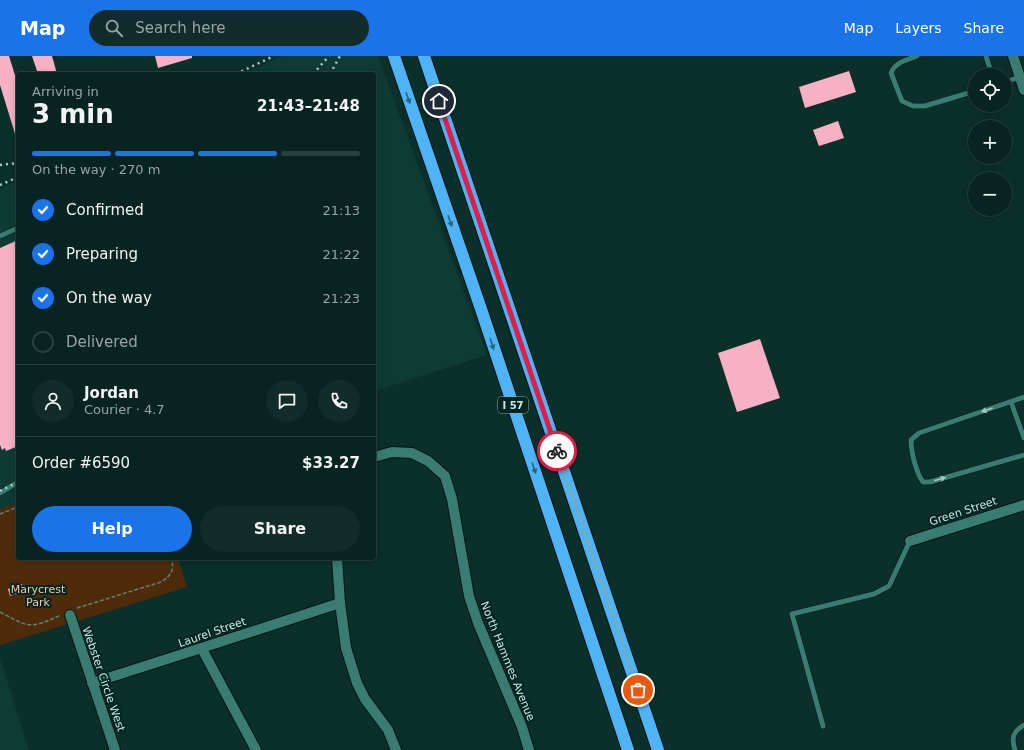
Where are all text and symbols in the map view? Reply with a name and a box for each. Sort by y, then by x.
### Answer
search box [89,10,369,46]
text: Map [20,17,65,39]
icon: search [103,17,125,39]
text: Search here [135,19,225,37]
text: Map [844,20,873,36]
text: Layers [895,20,942,36]
text: Share [964,20,1004,36]
map controls [968,68,1012,216]
button: locate [968,68,1012,112]
text: Arriving in [32,84,99,99]
pin [422,84,456,118]
icon: home [428,90,450,112]
one-way arrow [405,93,411,105]
text: 21:43–21:48 [257,97,360,115]
text: 3 min [32,99,114,129]
button: + [968,120,1012,164]
text: On the way · 270 m [32,162,160,177]
button: − [968,172,1012,216]
icon: check [32,199,54,221]
text: Confirmed [66,201,144,219]
text: 21:13 [323,203,360,218]
one-way arrow [448,216,454,228]
icon: check [32,243,54,265]
text: Preparing [66,245,138,263]
text: 21:22 [323,247,360,262]
icon: check [32,287,54,309]
text: On the way [66,289,152,307]
text: 21:23 [323,291,360,306]
text: Delivered [66,333,138,351]
one-way arrow [490,339,496,351]
button: person [32,380,74,422]
button: chat [266,380,308,422]
button: phone [318,380,360,422]
text: Jordan [84,384,139,402]
road number: I 57 [498,397,528,413]
text: Courier · 4.7 [84,402,165,417]
one-way arrow [981,407,993,413]
courier [537,431,577,471]
icon: bike [546,440,568,462]
text: Order #6590 [32,454,130,472]
text: $33.27 [302,454,360,472]
one-way arrow [531,462,537,474]
one-way arrow [934,476,946,482]
street label: Green Street [928,494,999,529]
button: Help [32,506,192,552]
button: Share [200,506,360,552]
park label: Marycrest Park [11,583,66,609]
street label: North Hammes Avenue [478,600,538,723]
street label: Laurel Street [177,615,248,650]
street label: Webster Circle West [79,625,128,734]
pin [621,673,655,707]
icon: bag [627,679,649,701]

